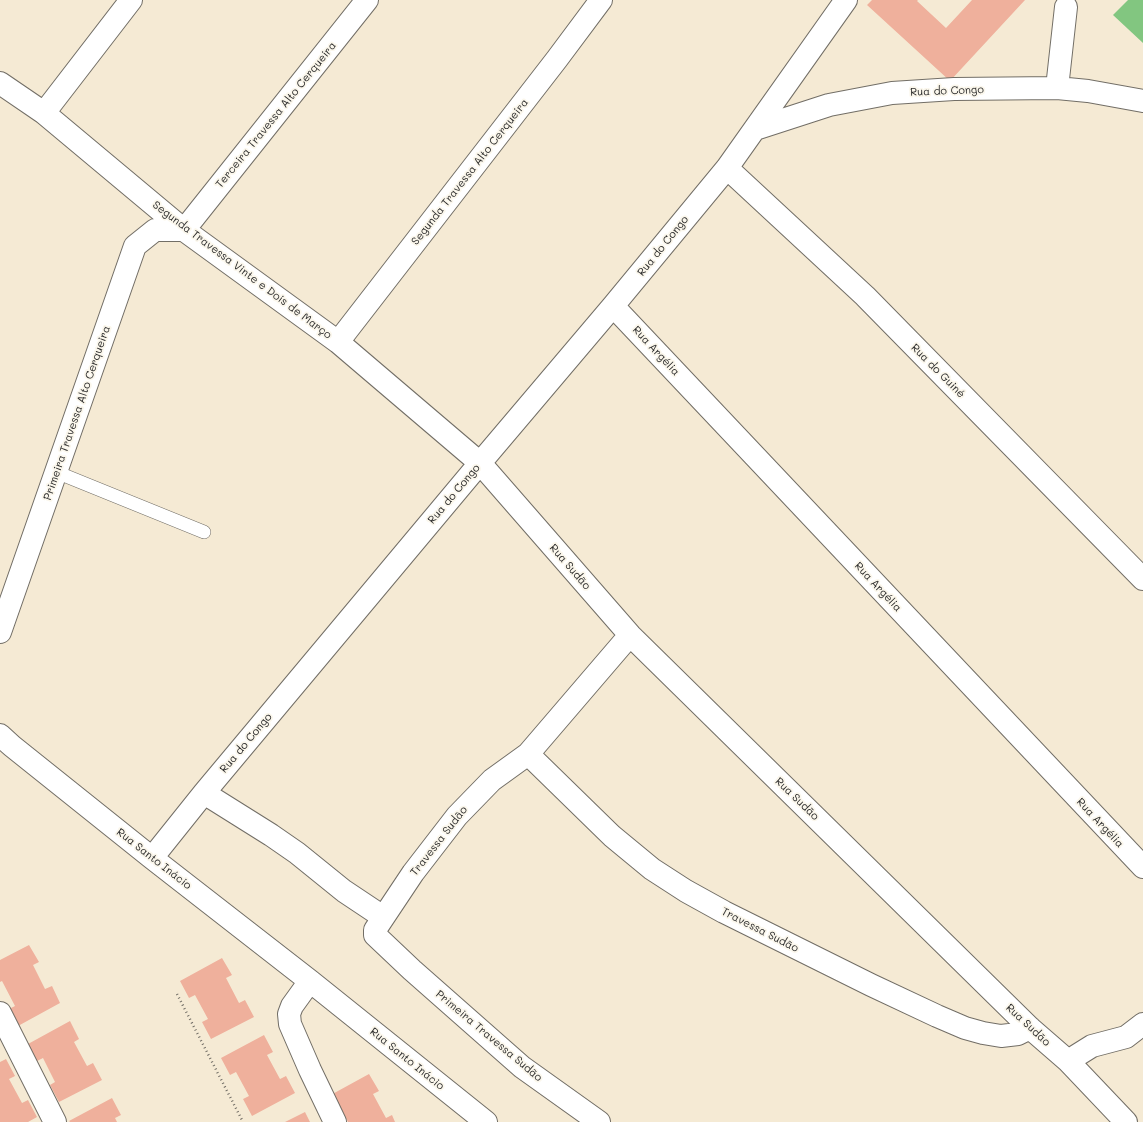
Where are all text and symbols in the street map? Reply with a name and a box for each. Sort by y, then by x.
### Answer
street label: Terceira Travessa Alto Cerqueira [213,39,339,191]
street label: Rua do Congo [910,83,984,99]
street label: Segunda Travessa Alto Cerqueira [409,96,531,248]
street label: Segunda Travessa Vinte e Dois de Março [150,198,334,342]
street label: Rua do Congo [635,213,691,279]
street label: Primeira Travessa Alto Cerqueira [41,324,113,502]
street label: Rua Argélia [630,324,682,378]
street label: Rua do Guiné [908,341,968,401]
street label: Rua do Congo [425,461,483,527]
street label: Rua Sudão [547,542,593,592]
street label: Rua Argélia [852,560,904,614]
street label: Rua do Congo [217,710,275,776]
street label: Rua Sudão [772,775,822,823]
street label: Rua Argélia [1074,796,1126,850]
street label: Travessa Sudão [408,804,470,878]
street label: Rua Santo Inácio [114,826,194,892]
street label: Travessa Sudão [719,905,801,955]
street label: Primeira Travessa Sudão [433,987,545,1085]
street label: Rua Sudão [1003,1001,1053,1049]
street label: Rua Santo Inácio [367,1025,447,1093]

